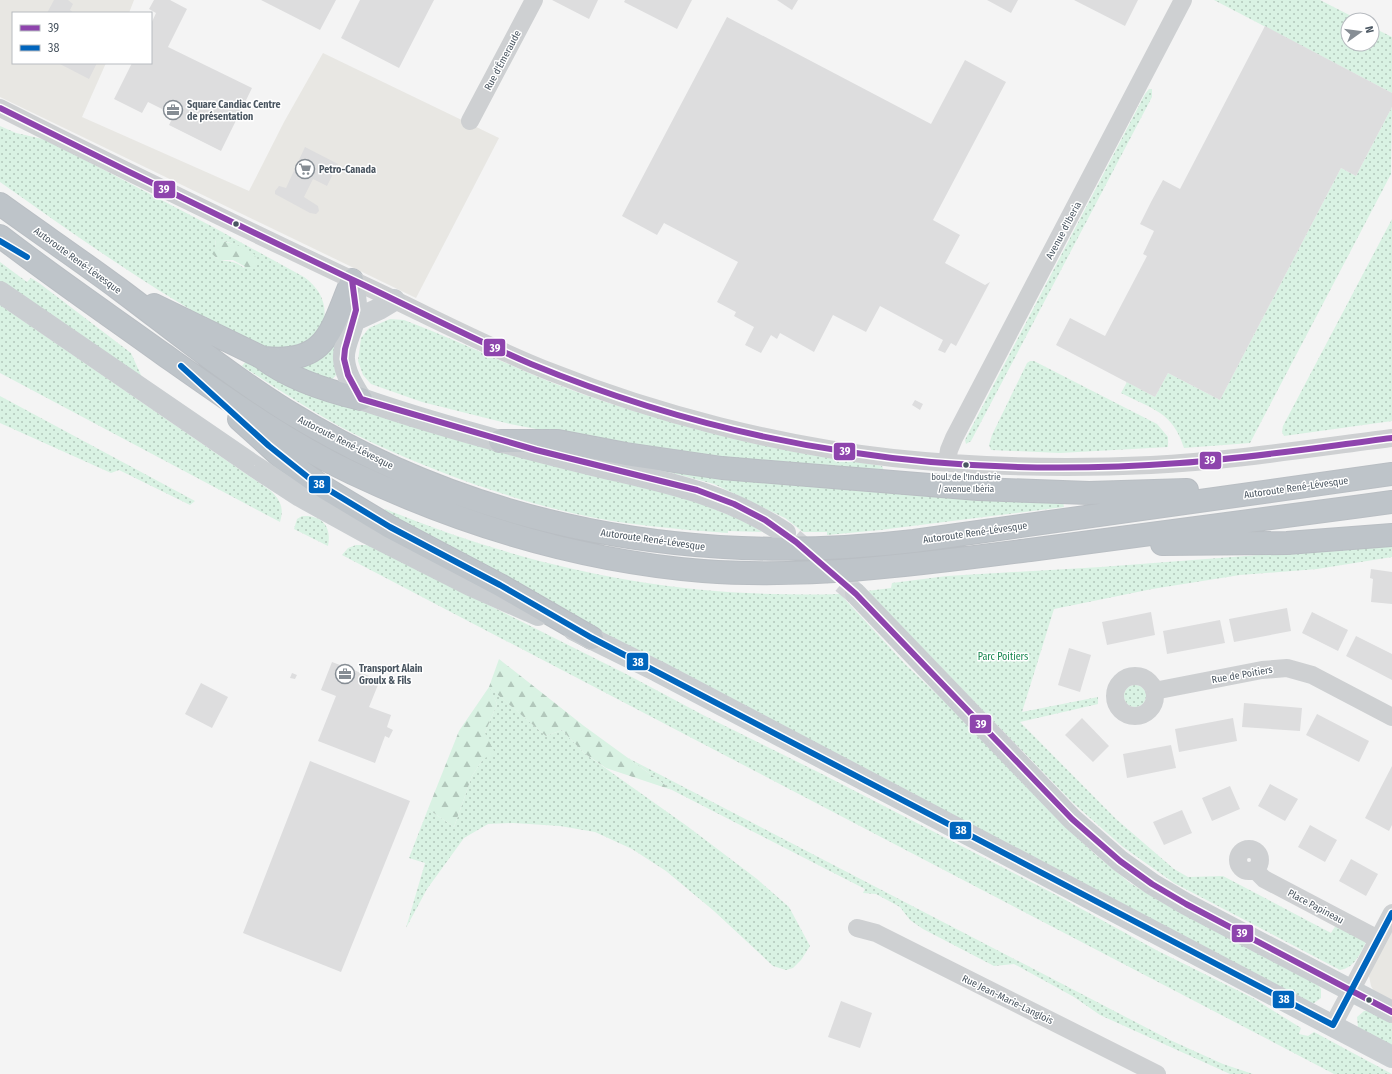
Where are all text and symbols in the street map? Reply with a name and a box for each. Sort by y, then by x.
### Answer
legend [12,12,152,64]
north arrow [1340,12,1380,52]
text: 39 [48,21,59,35]
text: N [1362,25,1376,34]
street label: Rue d'Émeraude [480,27,524,93]
text: 38 [48,41,59,55]
office icon: Square Candiac Centre de présentation [162,99,184,121]
place label: Square Candiac Centre de présentation [187,99,280,123]
supermarket icon: Petro-Canada [294,158,316,180]
place label: Petro-Canada [319,164,376,176]
line badge: 39 [153,180,176,199]
text: 39 [158,183,170,196]
street label: Avenue d'Iberia [1044,200,1084,261]
unlabelled marker [231,219,241,229]
street label: Autoroute René-Lévesque [31,225,124,297]
line badge: 39 [483,338,506,357]
text: 39 [489,342,501,355]
street label: Autoroute René-Lévesque [296,414,395,472]
line badge: 39 [833,442,856,461]
text: 39 [839,445,851,458]
line badge: 39 [1199,451,1222,470]
text: 39 [1204,454,1216,467]
marker: boul. de l'Industrie / avenue Ibéria [961,460,971,470]
place label: boul. de l'Industrie / avenue Ibéria [931,472,1001,494]
line badge: 38 [308,475,331,494]
street label: Autoroute René-Lévesque [1243,475,1349,501]
text: 38 [312,478,325,491]
street label: Autoroute René-Lévesque [922,520,1028,546]
street label: Autoroute René-Lévesque [600,527,706,553]
park label: Parc Poitiers [978,651,1028,663]
line badge: 38 [626,652,649,671]
text: 38 [631,656,644,669]
office icon: Transport Alain Groulx & Fils [334,663,356,685]
place label: Transport Alain Groulx & Fils [359,663,423,687]
street label: Rue de Poitiers [1211,664,1274,686]
line badge: 39 [969,714,992,734]
text: 39 [975,718,987,731]
line badge: 38 [949,821,972,840]
text: 38 [954,824,967,837]
street label: Place Papineau [1285,887,1346,927]
line badge: 39 [1231,924,1254,943]
text: 39 [1236,927,1248,940]
street label: Rue Jean-Marie-Langlois [960,973,1055,1027]
line badge: 38 [1272,990,1295,1009]
text: 38 [1277,993,1290,1006]
unlabelled marker [1364,995,1374,1005]

